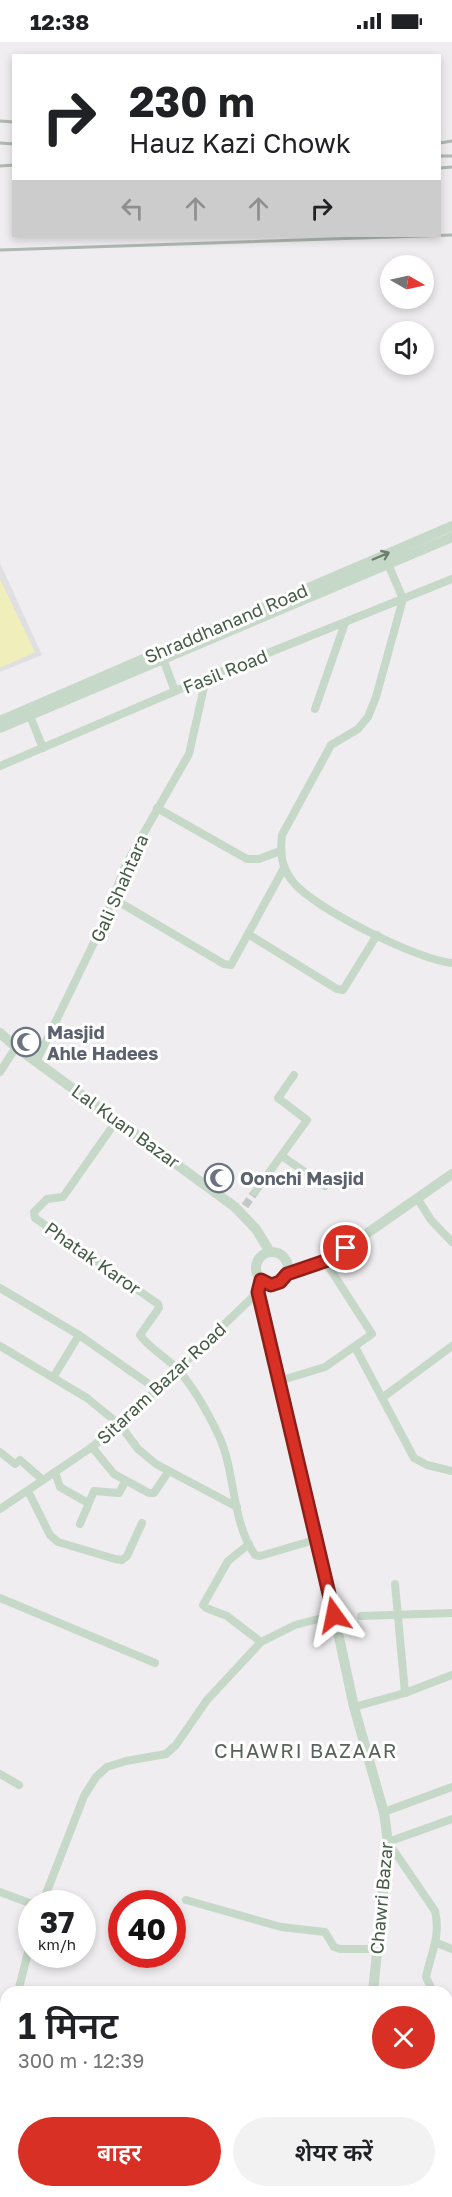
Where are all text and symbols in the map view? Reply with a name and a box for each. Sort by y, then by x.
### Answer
text: 12:38 [30,8,89,35]
text: 230 m [129,76,255,126]
icon: right [30,78,108,156]
text: Hauz Kazi Chowk [129,127,351,159]
icon: left [116,192,149,225]
icon: ahead [179,192,212,225]
icon: ahead [242,192,275,225]
icon: right [305,192,338,225]
north arrow [380,255,434,309]
map controls [380,255,434,375]
button: sound [380,321,434,375]
one-way arrow [372,550,390,561]
street label: Shraddhanand Road [141,579,311,667]
street label: Fasil Road [180,644,270,698]
street label: Gali Shahtara [85,831,153,945]
place label: Masjid Ahle Hadees [47,1021,158,1064]
mosque icon: Masjid Ahle Hadees [10,1026,42,1058]
street label: Lal Kuan Bazar [68,1079,184,1173]
mosque icon: Oonchi Masjid [203,1162,235,1194]
place label: Oonchi Masjid [240,1167,364,1189]
street label: Phatak Karor [41,1217,145,1299]
pin [320,1222,371,1273]
icon: arrive [329,1231,362,1264]
street label: Sitaram Bazar Road [92,1318,230,1448]
position arrow [302,1583,366,1647]
district label: CHAWRI BAZAAR [214,1738,398,1762]
street label: Chawri Bazar [365,1841,397,1955]
speed limit sign: 40 [108,1890,186,1968]
text: 37 [40,1904,74,1940]
text: km/h [38,1935,76,1953]
text: 1 मिनट [18,2004,118,2047]
button: close [372,2006,435,2069]
text: 300 m · 12:39 [18,2048,144,2072]
button: बाहर [18,2117,221,2186]
button: शेयर करें [233,2117,435,2186]

